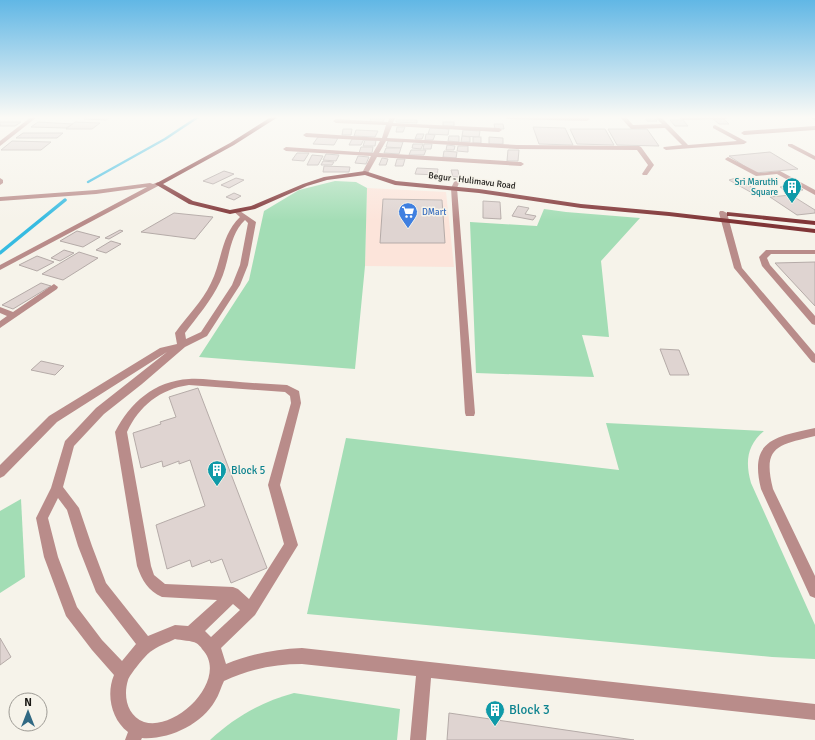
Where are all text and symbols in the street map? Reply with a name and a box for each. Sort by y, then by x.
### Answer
street label: Begur - Hulimavu Road [428,170,517,192]
building icon: Sri Maruthi Square [781,176,803,204]
place label: Sri Maruthi Square [735,177,778,198]
supermarket icon: DMart [397,201,419,229]
place label: DMart [422,207,446,218]
building icon: Block 5 [206,459,228,487]
place label: Block 5 [231,464,266,477]
north arrow [8,692,48,732]
text: N [24,696,32,709]
building icon: Block 3 [484,699,506,727]
place label: Block 3 [509,702,550,718]

